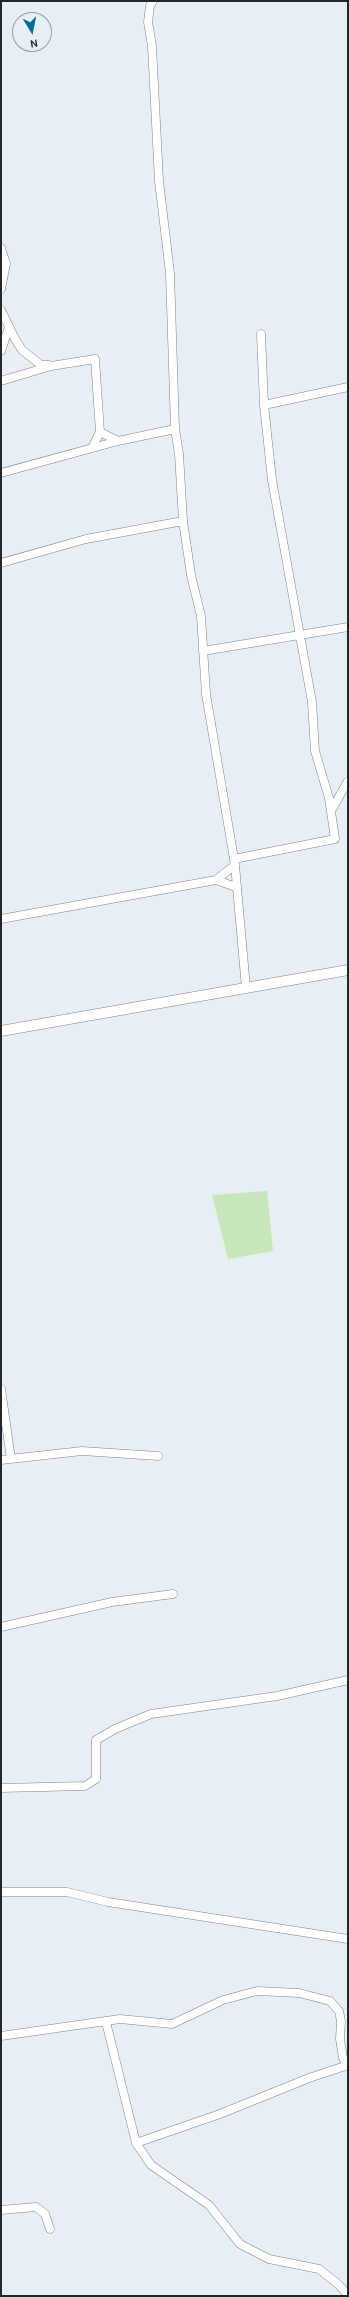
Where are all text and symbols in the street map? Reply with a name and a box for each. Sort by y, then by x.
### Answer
north arrow [12,12,52,52]
text: N [29,36,39,50]

